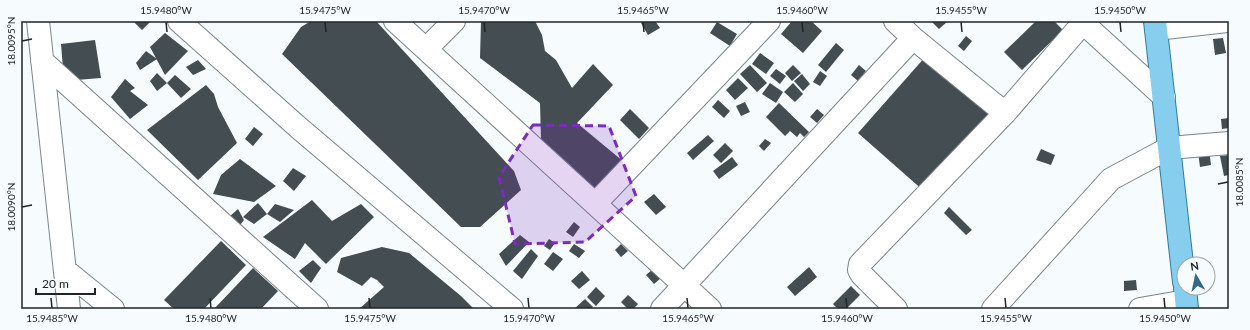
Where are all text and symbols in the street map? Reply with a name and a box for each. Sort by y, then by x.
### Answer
text: 15.9480°W [140,4,192,16]
text: 15.9475°W [299,4,351,16]
text: 15.9470°W [458,4,510,16]
text: 15.9465°W [617,4,669,16]
text: 15.9460°W [776,4,828,16]
text: 15.9455°W [935,4,987,16]
text: 15.9450°W [1094,4,1146,16]
text: 18.0095°N [5,17,17,65]
text: 18.0085°N [1233,158,1245,206]
text: 18.0090°N [5,183,17,231]
north arrow [1176,256,1216,296]
text: N [1189,259,1200,273]
scale bar [36,270,95,296]
text: 20 m [42,276,69,291]
text: 15.9485°W [26,312,78,324]
text: 15.9480°W [185,312,237,324]
text: 15.9475°W [344,312,396,324]
text: 15.9470°W [503,312,555,324]
text: 15.9465°W [662,312,714,324]
text: 15.9460°W [821,312,873,324]
text: 15.9455°W [980,312,1032,324]
text: 15.9450°W [1139,312,1191,324]

